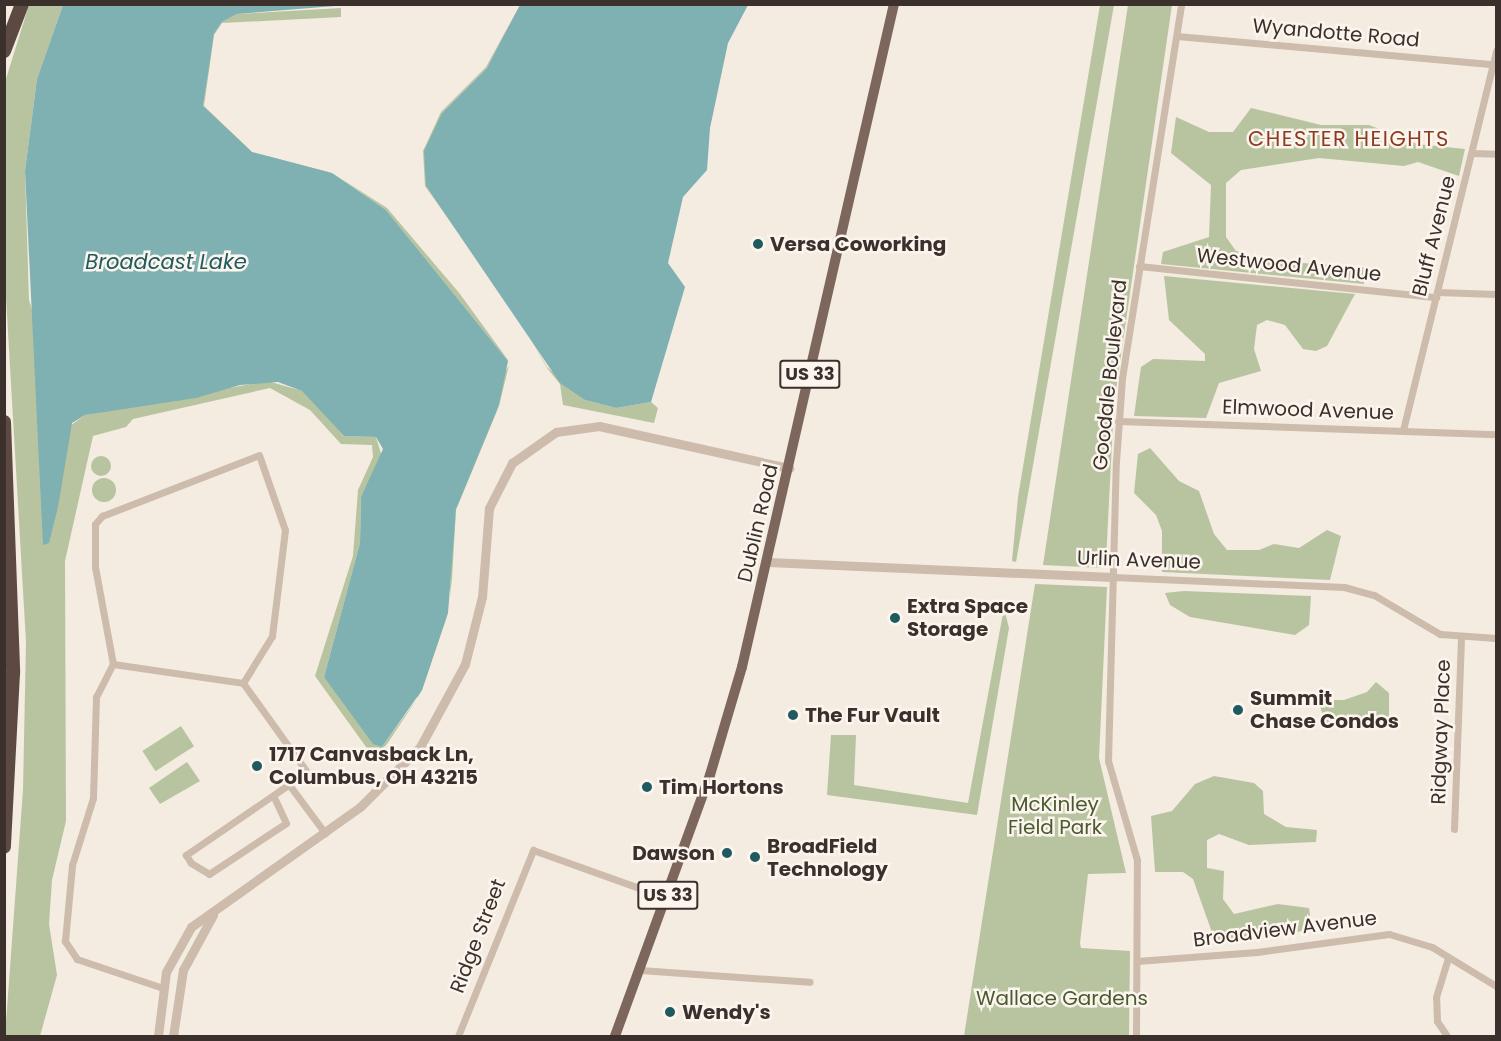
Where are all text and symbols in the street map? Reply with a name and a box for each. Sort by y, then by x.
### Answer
street label: Wyandotte Road [1251,14,1421,52]
district label: CHESTER HEIGHTS [1248,126,1450,152]
street label: Bluff Avenue [1407,173,1461,299]
place label: Versa Coworking [770,232,946,256]
marker: Versa Coworking [751,237,765,251]
street label: Westwood Avenue [1195,243,1383,287]
water label: Broadcast Lake [85,249,247,275]
street label: Goodale Boulevard [1088,278,1132,472]
road number: US 33 [778,359,842,389]
street label: Elmwood Avenue [1222,395,1394,425]
street label: Dublin Road [733,462,783,584]
street label: Urlin Avenue [1077,546,1201,574]
place label: Extra Space Storage [907,594,1028,641]
marker: Extra Space Storage [888,611,902,625]
street label: Ridgway Place [1426,659,1456,805]
place label: Summit Chase Condos [1250,686,1399,733]
place label: The Fur Vault [805,703,940,727]
marker: Summit Chase Condos [1231,703,1245,717]
marker: The Fur Vault [786,708,800,722]
place label: 1717 Canvasback Ln, Columbus, OH 43215 [269,742,478,789]
marker: 1717 Canvasback Ln, Columbus, OH 43215 [250,759,264,773]
place label: Tim Hortons [659,775,784,799]
marker: Tim Hortons [640,780,654,794]
park label: McKinley Field Park [1008,792,1102,839]
place label: BroadField Technology [767,834,888,881]
place label: Dawson [632,841,715,865]
marker: Dawson [720,846,734,860]
marker: BroadField Technology [748,850,762,864]
street label: Ridge Street [445,875,511,997]
road number: US 33 [636,880,700,910]
street label: Broadview Avenue [1192,906,1378,952]
park label: Wallace Gardens [976,986,1148,1010]
place label: Wendy's [682,1000,771,1024]
marker: Wendy's [663,1005,677,1019]

